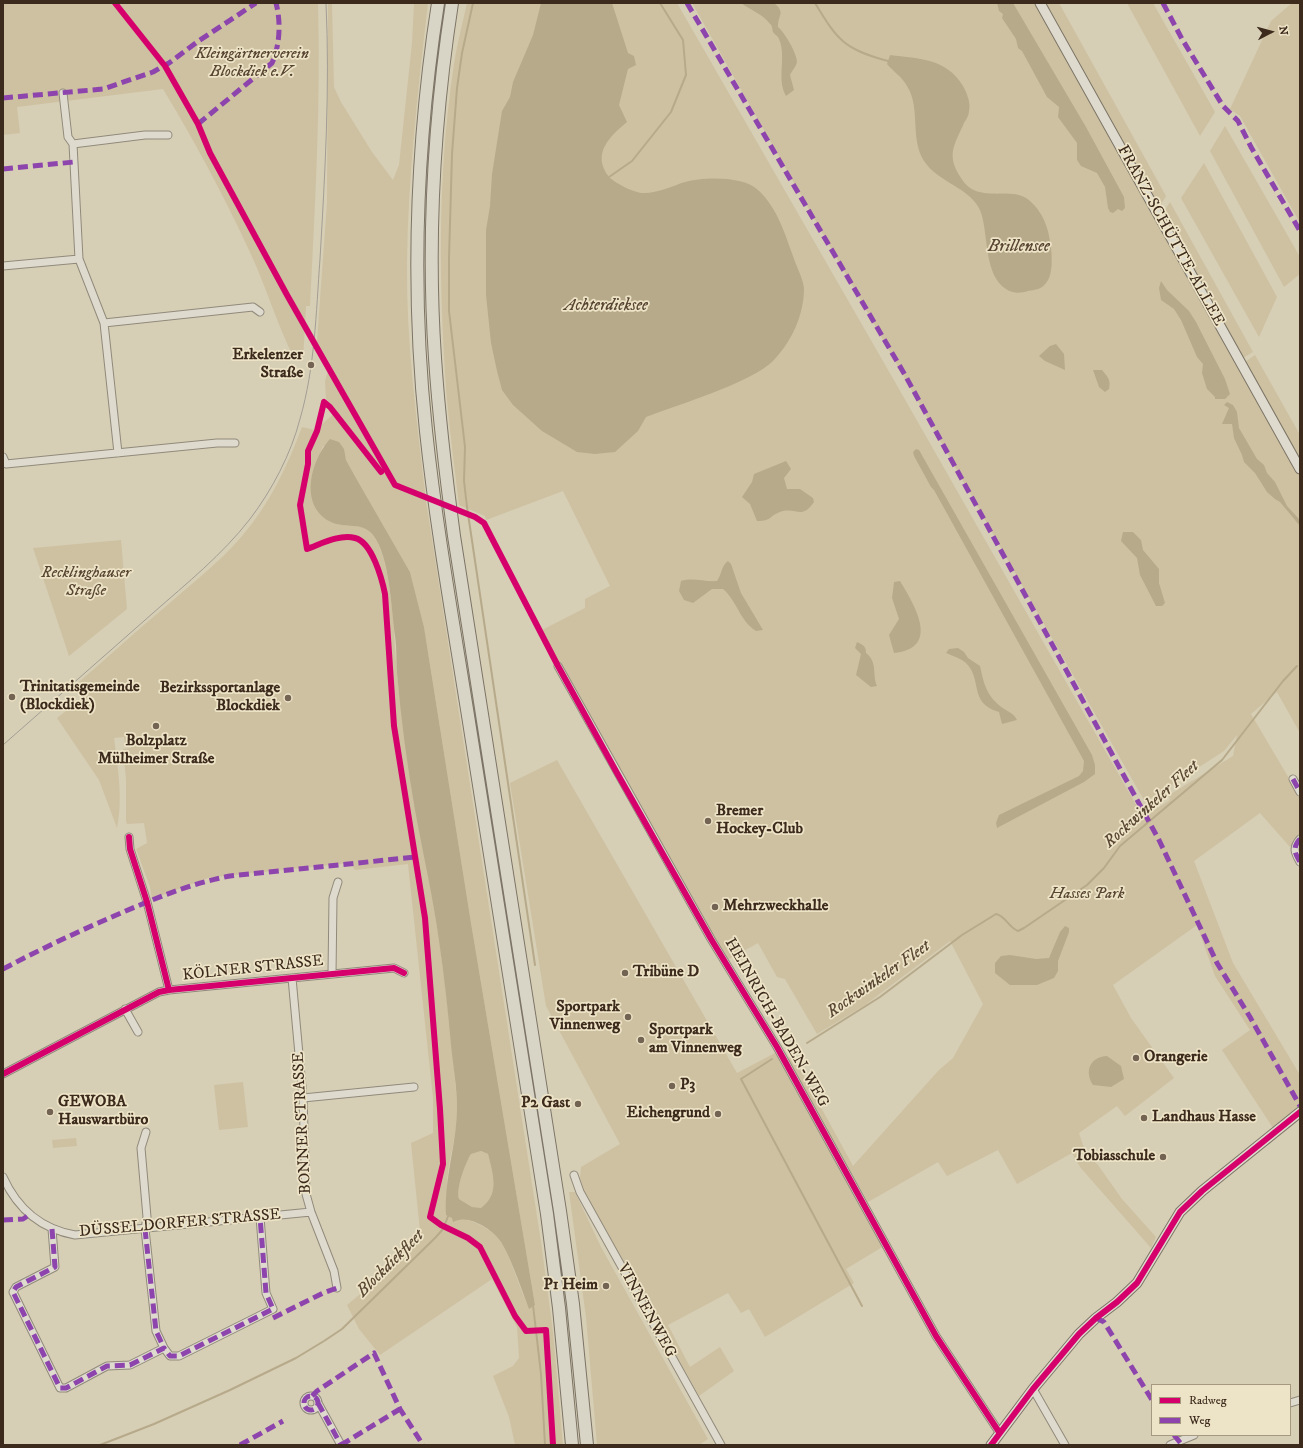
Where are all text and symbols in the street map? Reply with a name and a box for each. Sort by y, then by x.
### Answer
north arrow [1251,12,1291,52]
text: N [1276,26,1290,36]
park label: Kleingärtnerverein Blockdiek e.V. [195,45,309,83]
street label: FRANZ-SCHÜTTE-ALLEE [1112,142,1228,330]
water label: Brillensee [988,237,1050,257]
water label: Achterdieksee [564,296,648,316]
place label: Erkelenzer Straße [232,346,303,384]
marker: Erkelenzer Straße [306,360,316,370]
park label: Recklinghauser Straße [41,564,131,602]
place label: Trinitatisgemeinde (Blockdiek) [20,678,140,716]
place label: Bezirkssportanlage Blockdiek [160,679,280,717]
marker: Trinitatisgemeinde (Blockdiek) [7,692,17,702]
marker: Bezirkssportanlage Blockdiek [283,693,293,703]
marker: Bolzplatz Mülheimer Straße [151,721,161,731]
place label: Bolzplatz Mülheimer Straße [98,732,214,770]
water label: Rockwinkeler Fleet [1100,757,1204,853]
place label: Bremer Hockey-Club [716,802,803,840]
marker: Bremer Hockey-Club [703,816,713,826]
park label: Hasses Park [1050,885,1124,905]
place label: Mehrzweckhalle [723,897,828,917]
marker: Mehrzweckhalle [710,902,720,912]
street label: HEINRICH-BADEN-WEG [720,935,832,1111]
water label: Rockwinkeler Fleet [823,937,935,1023]
street label: KÖLNER STRASSE [182,952,324,986]
place label: Tribüne D [633,963,699,983]
marker: Tribüne D [620,968,630,978]
place label: Sportpark Vinnenweg [550,998,620,1036]
marker: Sportpark Vinnenweg [623,1012,633,1022]
place label: Sportpark am Vinnenweg [649,1021,742,1059]
marker: Sportpark am Vinnenweg [636,1035,646,1045]
place label: Orangerie [1144,1048,1208,1068]
street label: BONNER STRASSE [290,1051,316,1195]
marker: Orangerie [1131,1053,1141,1063]
place label: P3 [680,1076,695,1096]
marker: P3 [667,1081,677,1091]
place label: GEWOBA Hauswartbüro [58,1093,148,1131]
place label: P2 Gast [521,1094,570,1114]
marker: P2 Gast [573,1099,583,1109]
place label: Eichengrund [627,1104,710,1124]
marker: GEWOBA Hauswartbüro [45,1107,55,1117]
place label: Landhaus Hasse [1152,1108,1256,1128]
marker: Eichengrund [713,1109,723,1119]
marker: Landhaus Hasse [1139,1113,1149,1123]
place label: Tobiasschule [1073,1147,1155,1167]
marker: Tobiasschule [1158,1152,1168,1162]
street label: DÜSSELDORFER STRASSE [78,1206,282,1242]
water label: Blockdiekfleet [353,1226,429,1302]
street label: VINNENWEG [612,1261,680,1361]
place label: P1 Heim [543,1276,598,1296]
marker: P1 Heim [601,1281,611,1291]
legend [1151,1384,1291,1436]
text: Radweg [1189,1393,1227,1408]
text: Weg [1189,1413,1210,1428]

